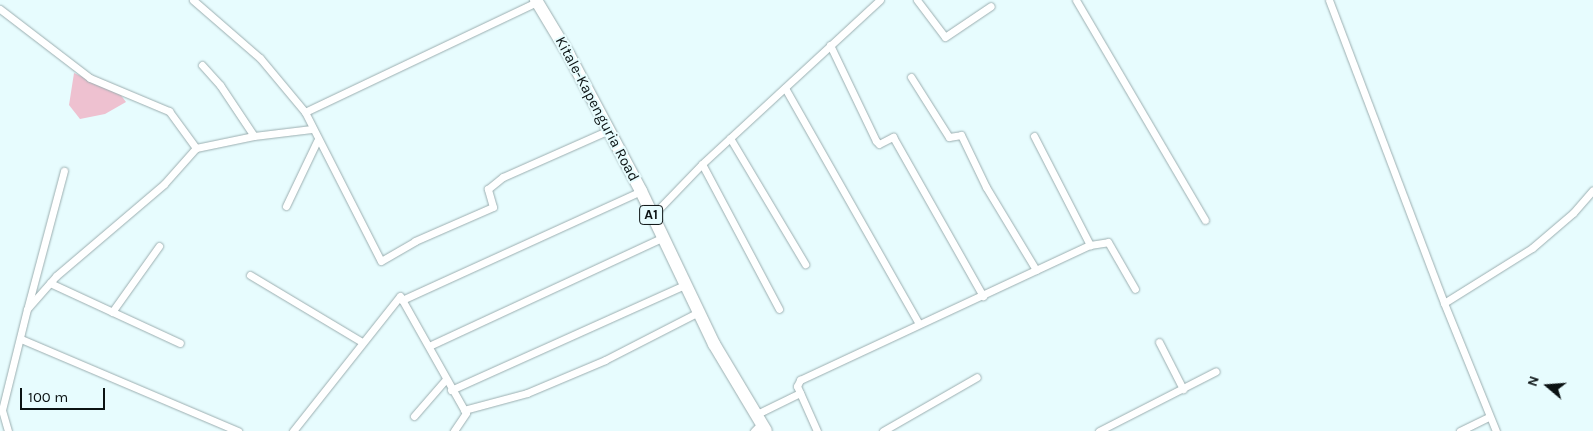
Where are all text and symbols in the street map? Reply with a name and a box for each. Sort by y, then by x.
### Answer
street label: Kitale-Kapenguria Road [551,34,643,184]
road number: A1 [638,204,664,226]
north arrow [1523,361,1573,411]
text: N [1524,374,1543,389]
scale bar [22,378,108,410]
text: 100 m [28,388,68,406]

